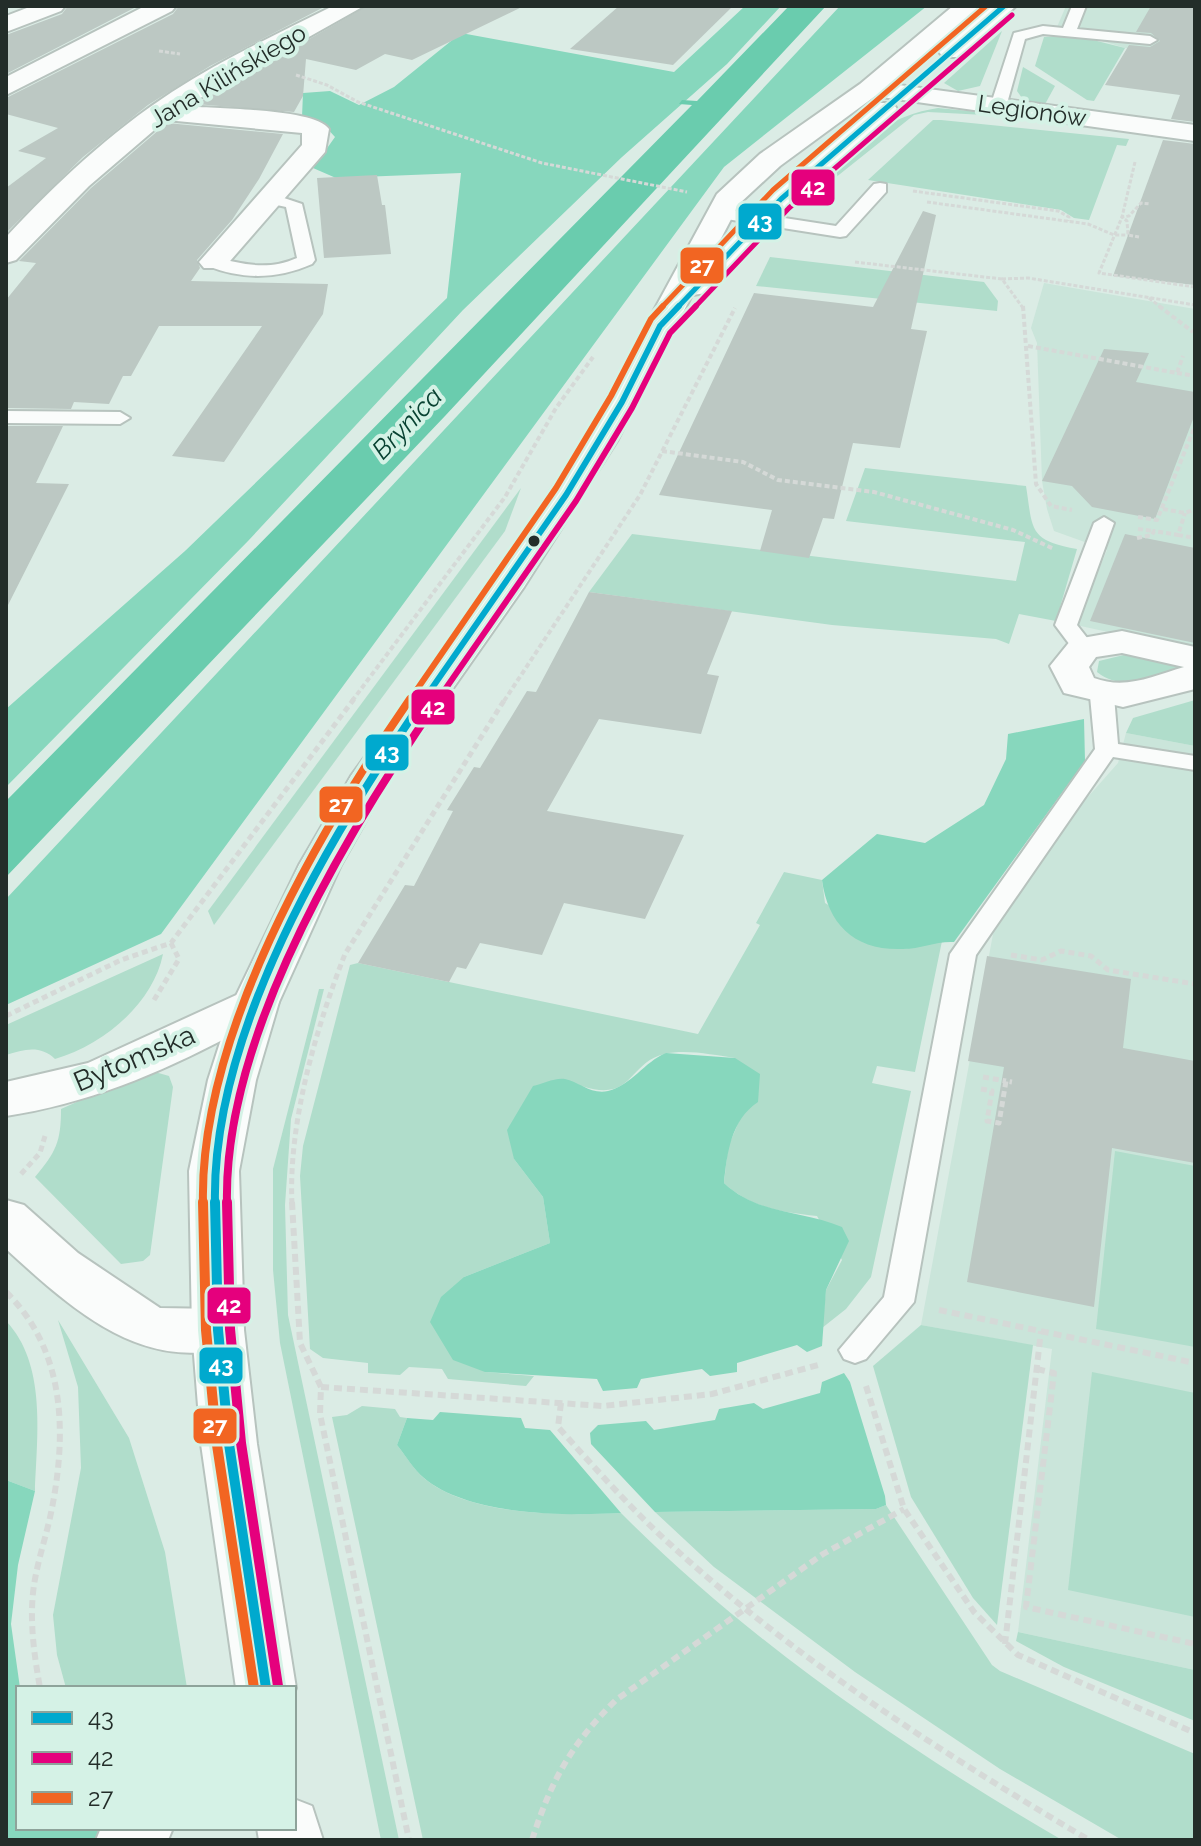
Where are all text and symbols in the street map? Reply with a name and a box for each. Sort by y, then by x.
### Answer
street label: Jana Kilińskiego [145,18,311,134]
street label: Legionów [976,89,1089,133]
line badge: 42 [790,168,836,207]
text: 42 [801,174,825,200]
line badge: 43 [737,202,783,241]
text: 43 [748,208,772,234]
line badge: 27 [679,246,725,285]
text: 27 [690,252,715,278]
water label: Brynica [366,381,448,465]
unlabelled marker [526,533,542,549]
line badge: 42 [410,688,456,726]
text: 42 [421,694,445,720]
line badge: 43 [364,733,410,772]
text: 43 [375,739,399,765]
line badge: 27 [318,785,364,824]
text: 27 [329,791,354,817]
street label: Bytomska [68,1018,200,1099]
line badge: 42 [206,1286,252,1325]
text: 42 [217,1292,241,1318]
line badge: 43 [198,1346,244,1385]
text: 43 [209,1352,233,1378]
line badge: 27 [192,1407,238,1445]
text: 27 [203,1412,228,1438]
legend [16,1686,296,1830]
text: 43 [88,1703,114,1732]
text: 42 [88,1743,114,1772]
text: 27 [88,1783,114,1812]

